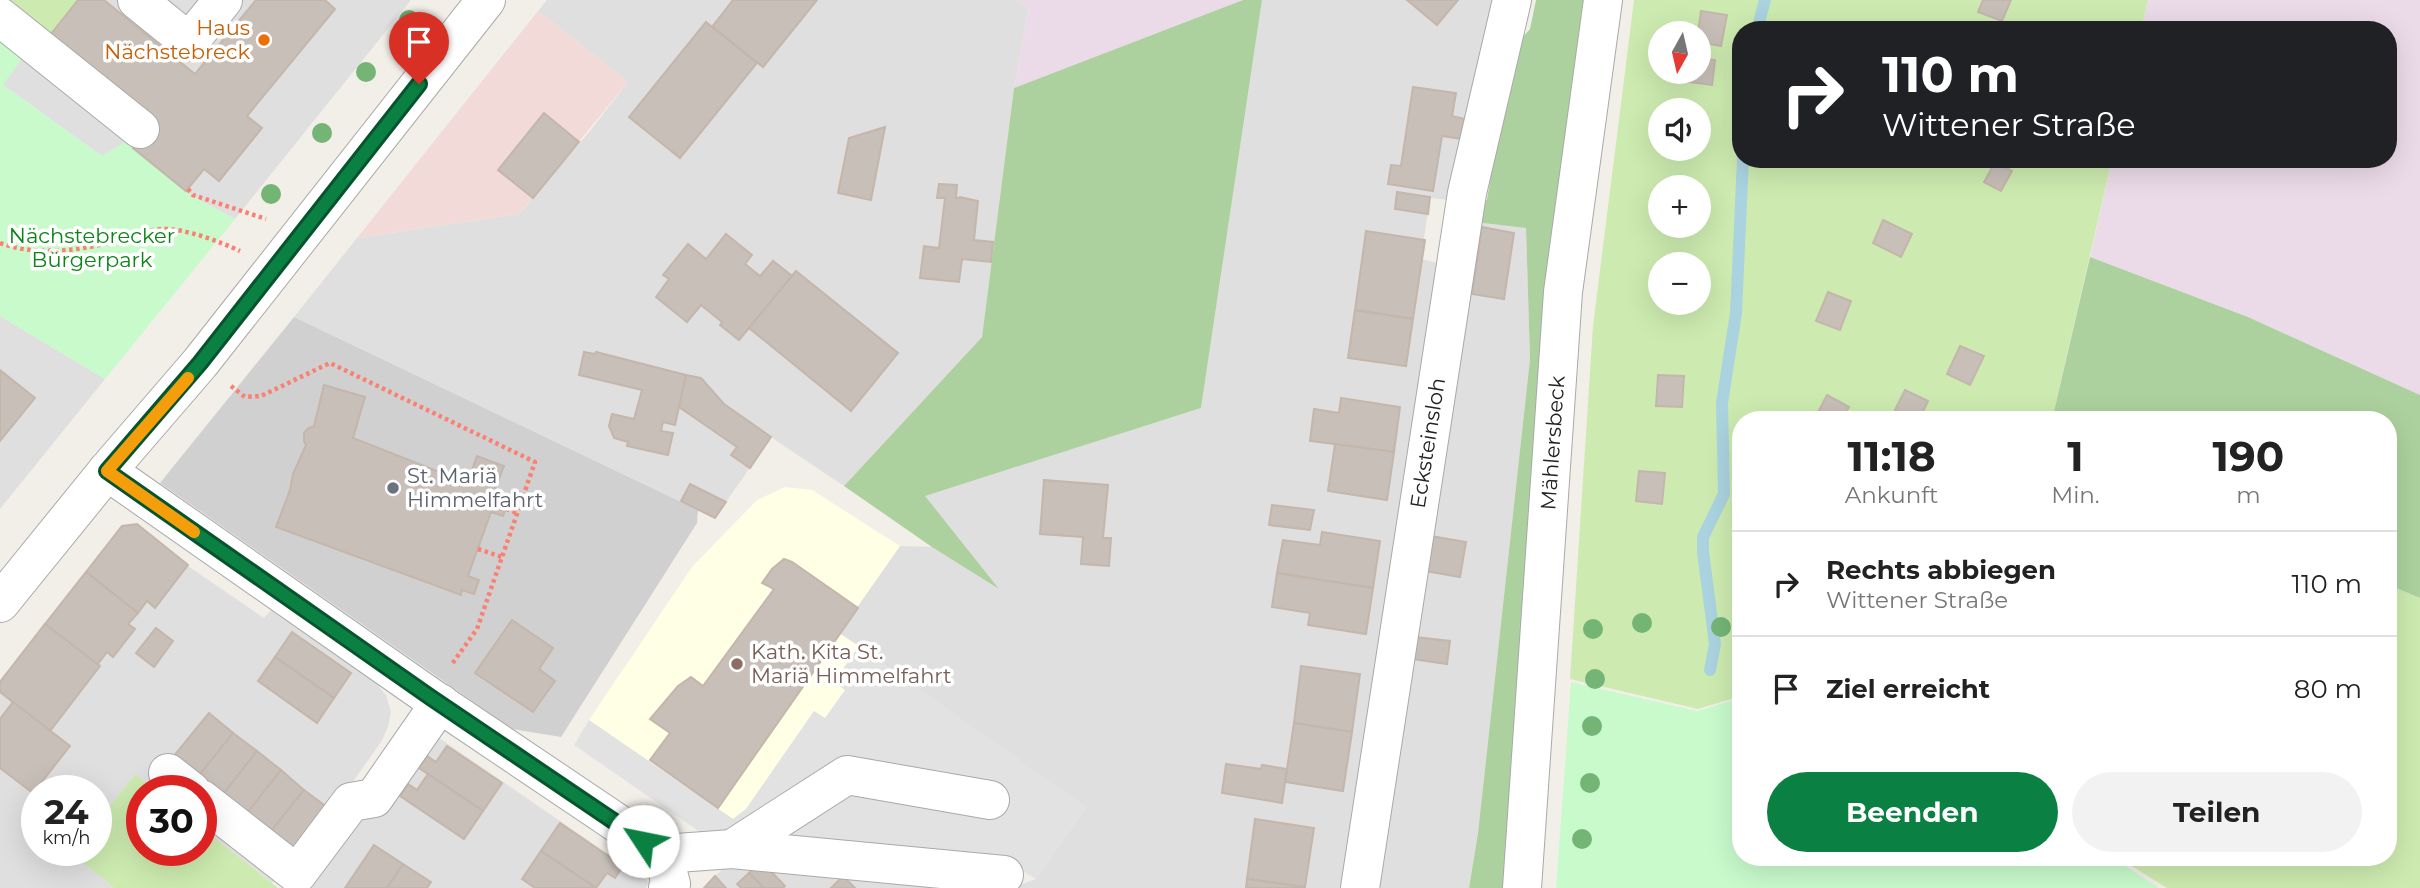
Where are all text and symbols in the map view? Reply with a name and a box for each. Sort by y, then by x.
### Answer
pin [389,12.0,449,84]
place label: Haus Nächstebreck [104,15,250,64]
north arrow [1648,21,1712,84]
map controls [1648,21,1711,315]
icon: arrive [400,23,438,61]
marker: Haus Nächstebreck [256,32,272,48]
text: 110 m [1882,45,2019,104]
icon: right [1767,49,1858,140]
button: sound [1648,98,1711,161]
text: Wittener Straße [1882,105,2136,144]
button: + [1648,175,1711,238]
park label: Nächstebrecker Bürgerpark [9,223,175,272]
button: − [1648,252,1711,315]
street label: Mählersbeck [1535,374,1570,511]
street label: Ecksteinsloh [1405,376,1450,510]
text: 11:18 [1848,430,1936,482]
text: 1 [2067,430,2084,482]
text: 190 [2212,430,2284,482]
place label: St. Mariä Himmelfahrt [407,463,543,512]
marker: St. Mariä Himmelfahrt [385,480,401,496]
text: Ankunft [1845,481,1938,509]
text: Min. [2051,481,2100,509]
text: m [2236,481,2261,509]
text: Rechts abbiegen [1826,554,2056,586]
icon: right [1767,565,1805,603]
text: 110 m [2292,568,2362,600]
text: Wittener Straße [1826,586,2008,614]
place label: Kath. Kita St. Mariä Himmelfahrt [751,639,952,688]
marker: Kath. Kita St. Mariä Himmelfahrt [729,656,745,672]
icon: arrive [1767,670,1805,708]
text: Ziel erreicht [1826,673,1990,705]
text: 80 m [2294,673,2362,705]
button: Beenden [1767,772,2058,852]
button: Teilen [2072,772,2362,852]
speed limit sign: 30 [126,775,217,866]
text: 24 [44,790,89,833]
position arrow [606,804,680,878]
text: km/h [42,827,91,849]

